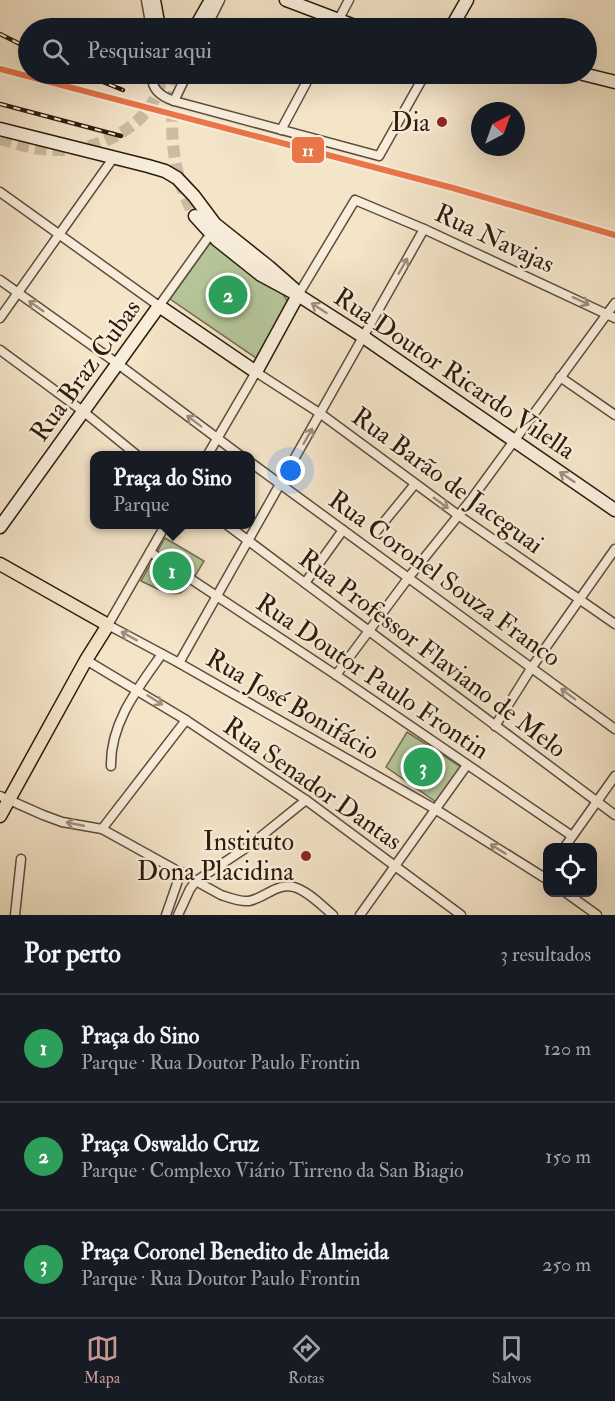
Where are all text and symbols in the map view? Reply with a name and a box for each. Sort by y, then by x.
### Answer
search box [18,18,597,84]
icon: search [39,35,72,68]
text: Pesquisar aqui [87,37,212,65]
north arrow [471,102,525,156]
place label: Dia [391,107,430,139]
marker: Dia [435,115,449,129]
line badge: 11 [291,136,325,164]
text: 11 [302,141,314,161]
street label: Rua Navajas [430,197,560,281]
one-way arrow [398,257,409,275]
pin: 2 [208,272,248,318]
street label: Rua Doutor Ricardo Vilella [328,281,582,467]
street label: Rua Braz Cubas [24,293,148,448]
one-way arrow [571,296,589,307]
one-way arrow [29,300,45,312]
one-way arrow [311,302,328,314]
street label: Rua Barão de Jaceguai [345,400,550,561]
one-way arrow [186,415,202,428]
one-way arrow [302,428,314,445]
popup [90,451,255,529]
your location [276,456,305,485]
text: Praça do Sino [113,464,232,492]
one-way arrow [559,471,575,483]
street label: Rua Coronel Souza Franco [322,484,567,674]
text: Parque [113,492,169,517]
one-way arrow [433,497,449,509]
street label: Rua Professor Flaviano de Melo [292,543,573,765]
pin: 1 [152,548,192,594]
street label: Rua Doutor Paulo Frontin [250,587,495,767]
one-way arrow [121,630,138,642]
street label: Rua José Bonifácio [200,642,385,767]
one-way arrow [560,688,576,701]
one-way arrow [146,694,163,707]
street label: Rua Senador Dantas [217,710,408,857]
pin: 3 [404,744,442,789]
one-way arrow [65,818,85,829]
place label: Instituto Dona Placidina [137,826,294,888]
one-way arrow [490,843,507,855]
map controls [543,843,597,897]
button: locate [543,843,597,897]
marker: Instituto Dona Placidina [299,849,313,863]
text: Por perto [24,938,121,970]
text: 3 resultados [500,942,591,967]
text: Praça do Sino [81,1022,199,1050]
text: 1 [40,1036,47,1061]
text: 120 m [544,1036,591,1061]
text: Parque · Rua Doutor Paulo Frontin [81,1050,360,1075]
text: Praça Oswaldo Cruz [81,1130,259,1158]
text: 2 [38,1144,49,1169]
text: 150 m [545,1144,591,1169]
text: Parque · Complexo Viário Tirreno da San Biagio [81,1158,464,1183]
text: Praça Coronel Benedito de Almeida [81,1238,389,1266]
text: 3 [40,1252,47,1277]
text: 250 m [542,1252,591,1277]
text: Parque · Rua Doutor Paulo Frontin [81,1266,360,1291]
tab: Mapa [84,1332,120,1388]
tab: Rotas [288,1332,324,1388]
tab: Salvos [492,1332,531,1388]

